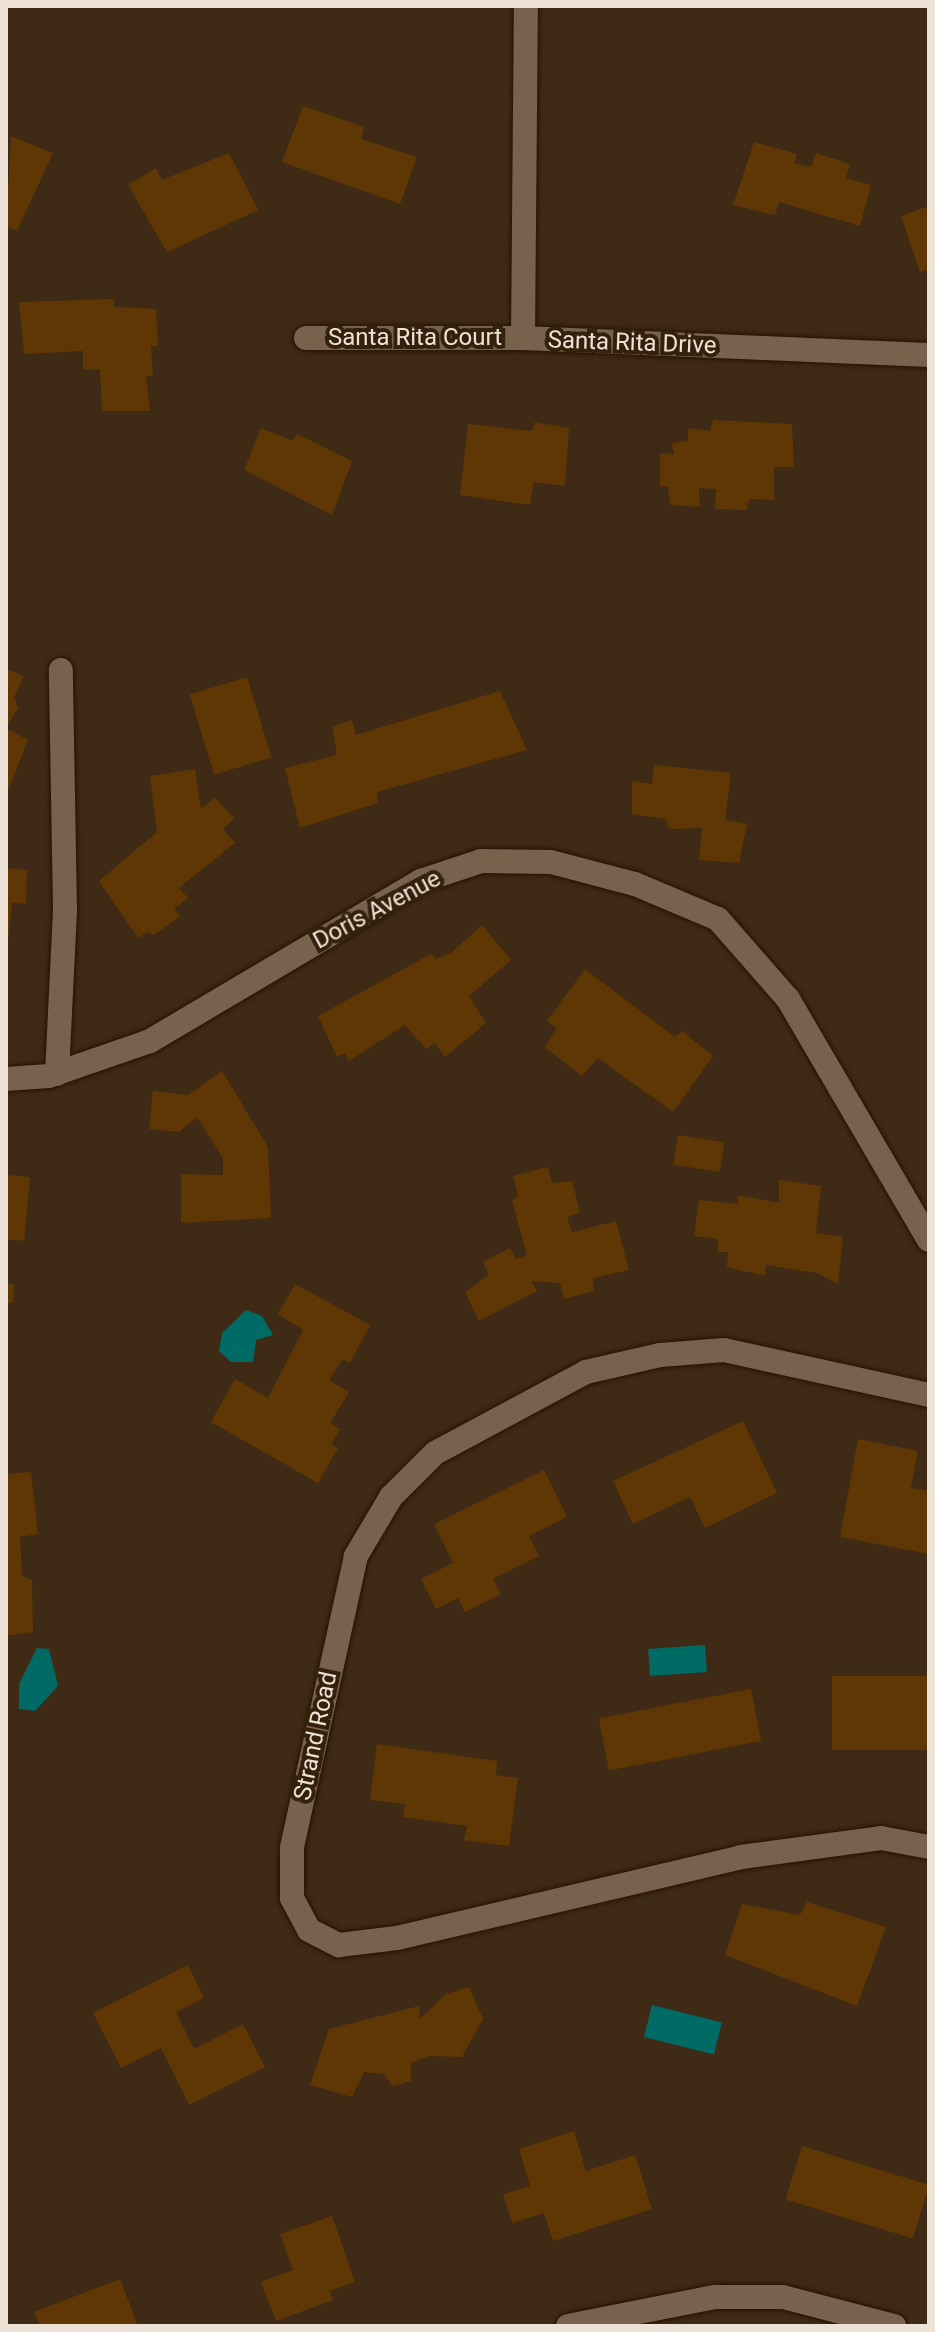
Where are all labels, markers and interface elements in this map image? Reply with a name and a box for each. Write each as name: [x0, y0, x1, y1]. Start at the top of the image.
street label: Santa Rita Court: [328, 324, 502, 352]
street label: Santa Rita Drive: [547, 326, 717, 360]
street label: Doris Avenue: [308, 864, 446, 956]
street label: Strand Road: [288, 1669, 344, 1803]

